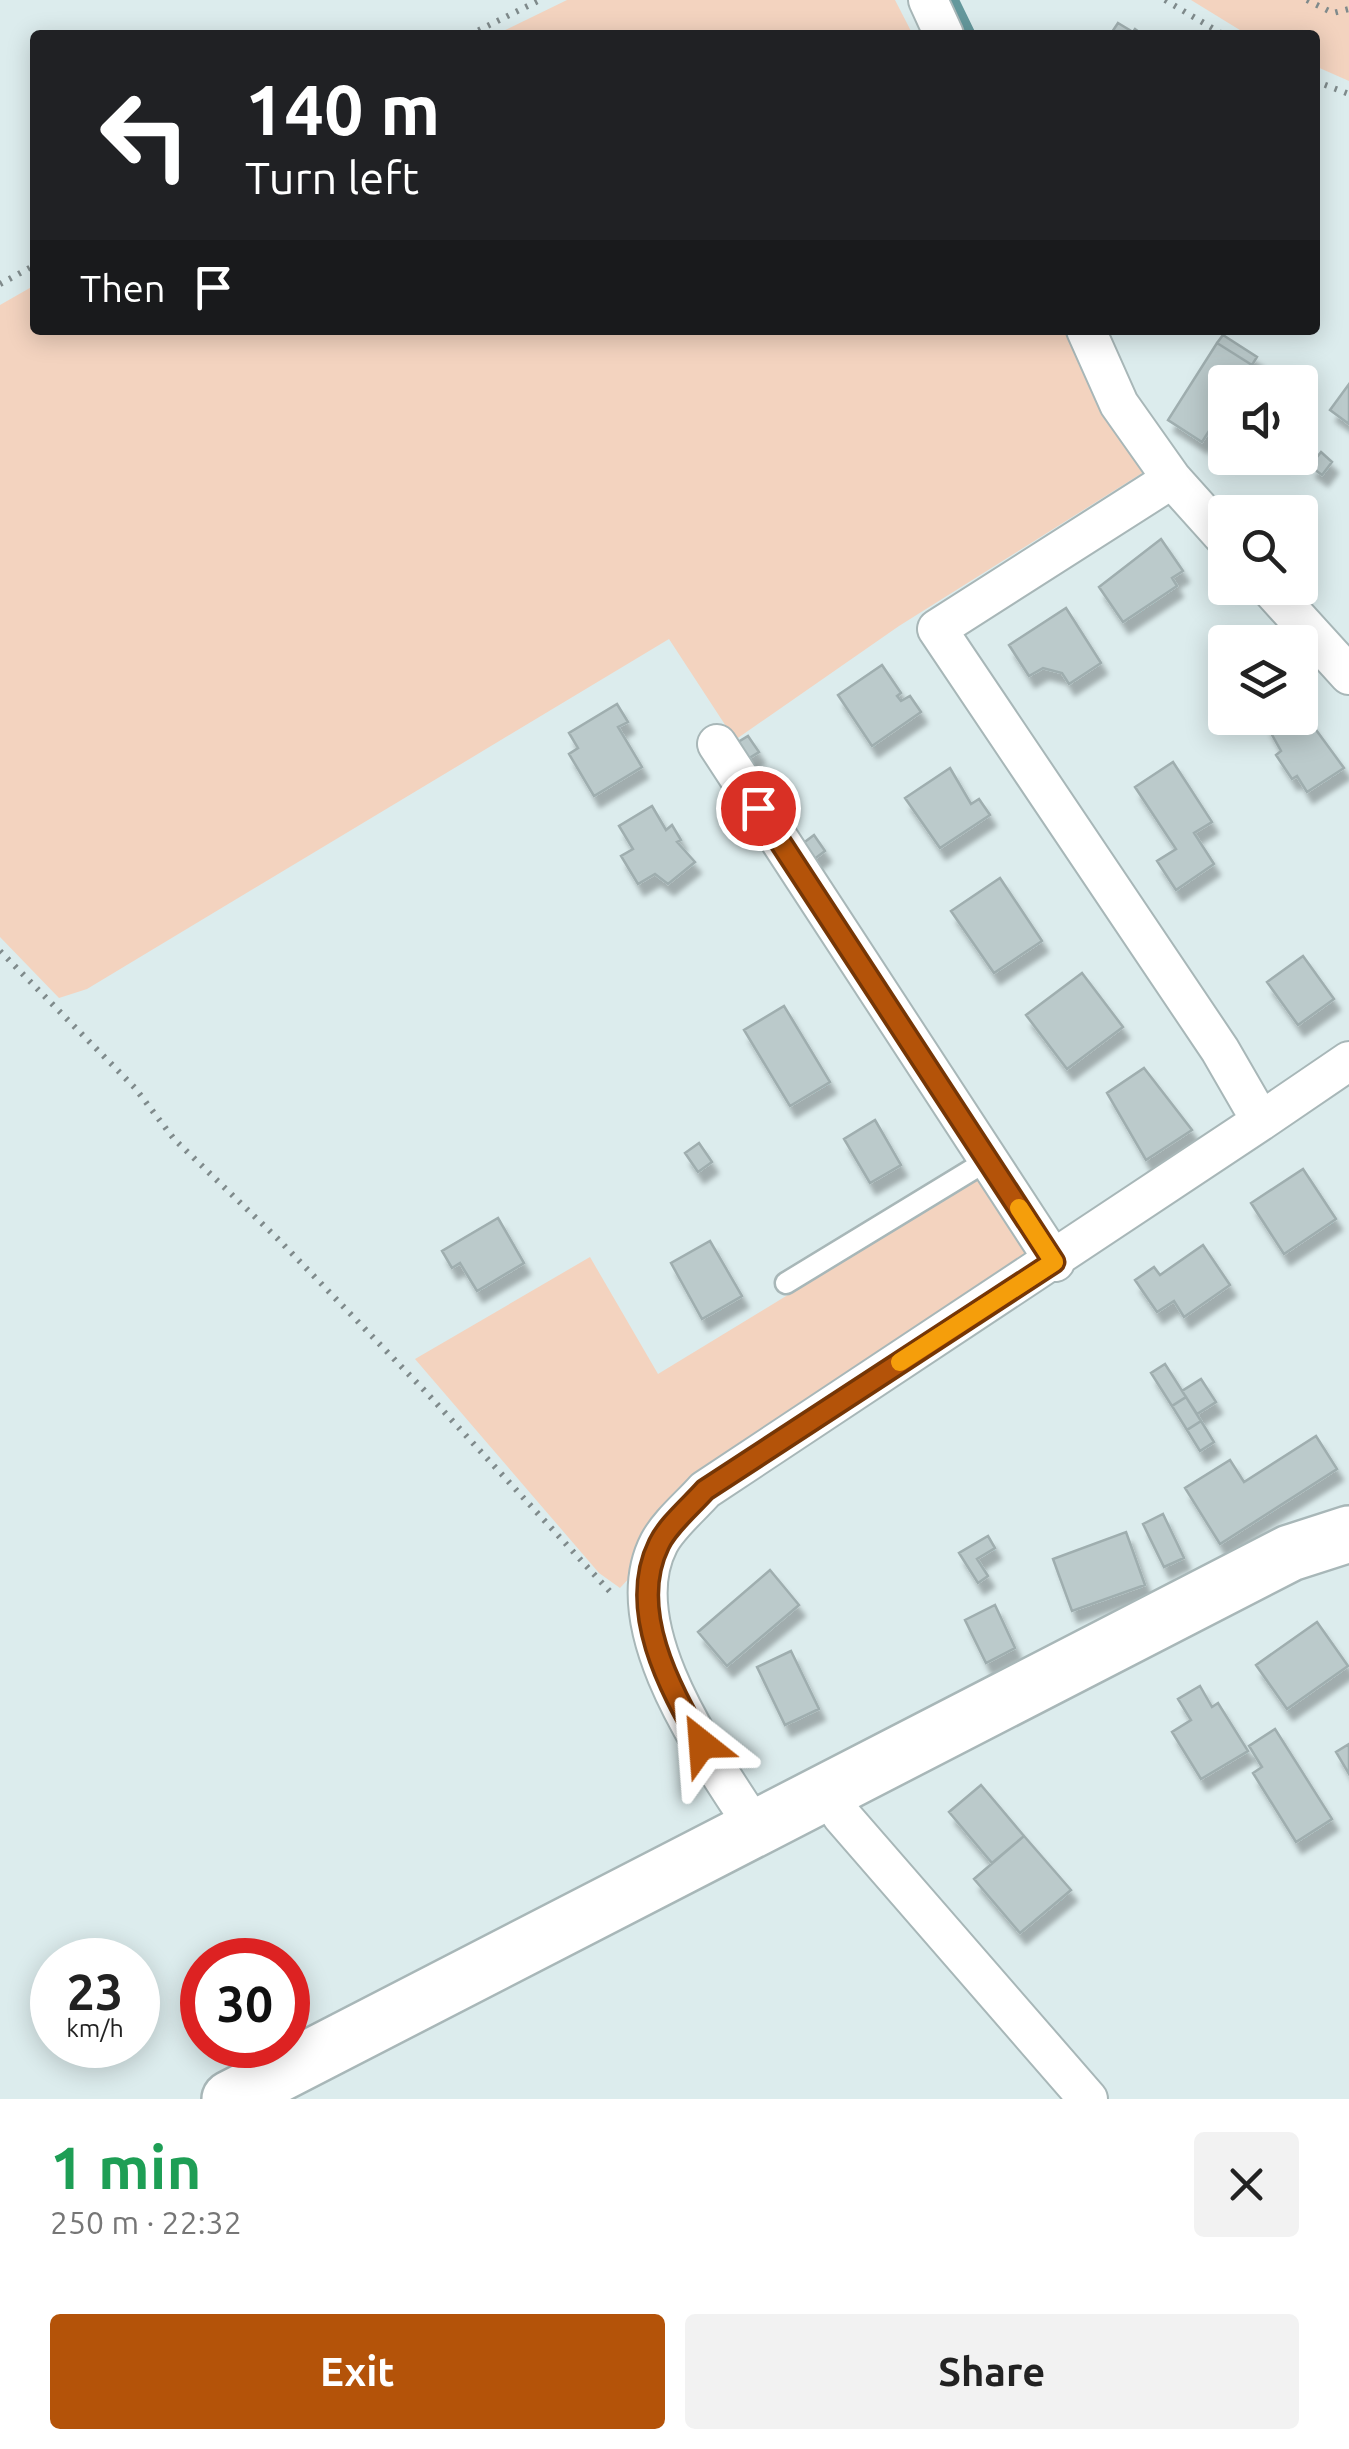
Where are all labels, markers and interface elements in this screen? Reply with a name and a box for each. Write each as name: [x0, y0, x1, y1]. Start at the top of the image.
icon: left: [80, 70, 210, 200]
text: 140 m: [245, 70, 440, 148]
text: Turn left: [245, 152, 419, 203]
icon: arrive: [186, 260, 241, 315]
text: Then: [80, 267, 166, 309]
map controls: [1208, 365, 1318, 735]
button: sound: [1208, 365, 1318, 475]
button: search: [1208, 495, 1318, 605]
button: layers: [1208, 625, 1318, 735]
pin: [716, 766, 801, 851]
icon: arrive: [731, 781, 786, 836]
position arrow: [650, 1692, 754, 1796]
speed limit sign: 30: [180, 1938, 310, 2068]
text: 23: [67, 1963, 123, 2019]
text: km/h: [66, 2014, 124, 2042]
button: close: [1194, 2132, 1299, 2237]
text: 1 min: [50, 2133, 202, 2200]
text: 250 m · 22:32: [50, 2204, 242, 2240]
button: Exit: [50, 2314, 665, 2429]
button: Share: [685, 2314, 1299, 2429]

